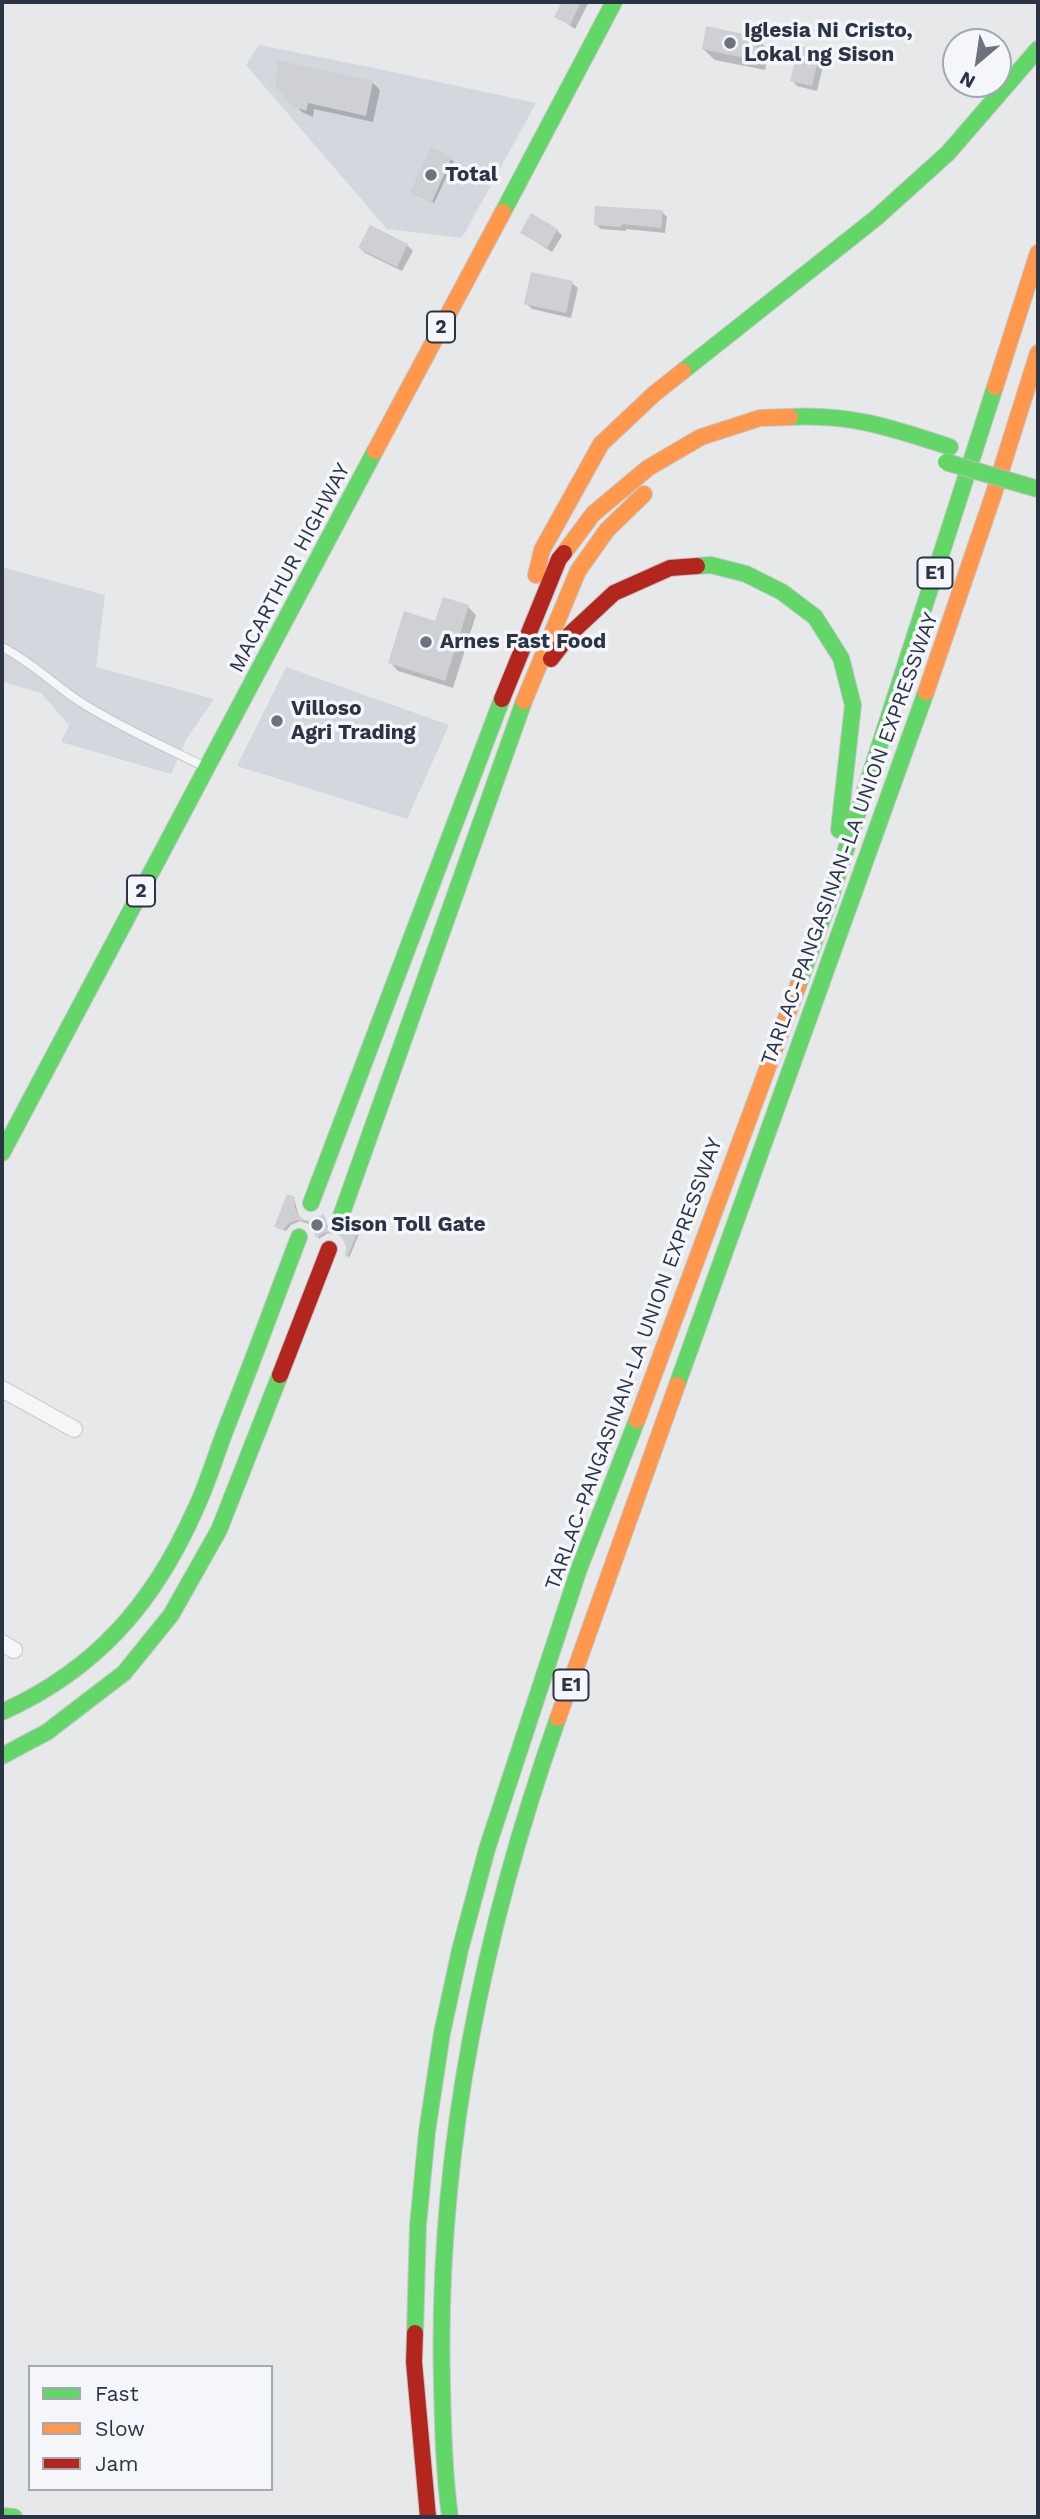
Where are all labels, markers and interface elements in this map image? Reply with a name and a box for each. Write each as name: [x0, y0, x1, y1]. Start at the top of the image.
place label: Iglesia Ni Cristo, Lokal ng Sison: [744, 18, 913, 68]
north arrow: [942, 28, 1012, 98]
marker: Iglesia Ni Cristo, Lokal ng Sison: [722, 35, 738, 51]
text: N: [956, 67, 979, 94]
place label: Total: [445, 162, 498, 188]
marker: Total: [423, 167, 439, 183]
road number: 2: [427, 312, 455, 342]
street label: MACARTHUR HIGHWAY: [224, 459, 356, 677]
road number: E1: [918, 558, 953, 588]
street label: TARLAC-PANGASINAN-LA UNION EXPRESSWAY: [756, 609, 944, 1069]
place label: Arnes Fast Food: [440, 629, 606, 655]
marker: Arnes Fast Food: [418, 634, 434, 650]
place label: Villoso Agri Trading: [291, 696, 416, 746]
marker: Villoso Agri Trading: [269, 713, 285, 729]
road number: 2: [127, 876, 155, 906]
street label: TARLAC-PANGASINAN-LA UNION EXPRESSWAY: [540, 1134, 728, 1594]
place label: Sison Toll Gate: [331, 1212, 486, 1238]
marker: Sison Toll Gate: [309, 1217, 325, 1233]
road number: E1: [554, 1670, 588, 1700]
legend: [28, 2365, 273, 2491]
text: Fast: [95, 2381, 139, 2406]
text: Slow: [95, 2416, 145, 2441]
text: Jam: [95, 2451, 138, 2476]

